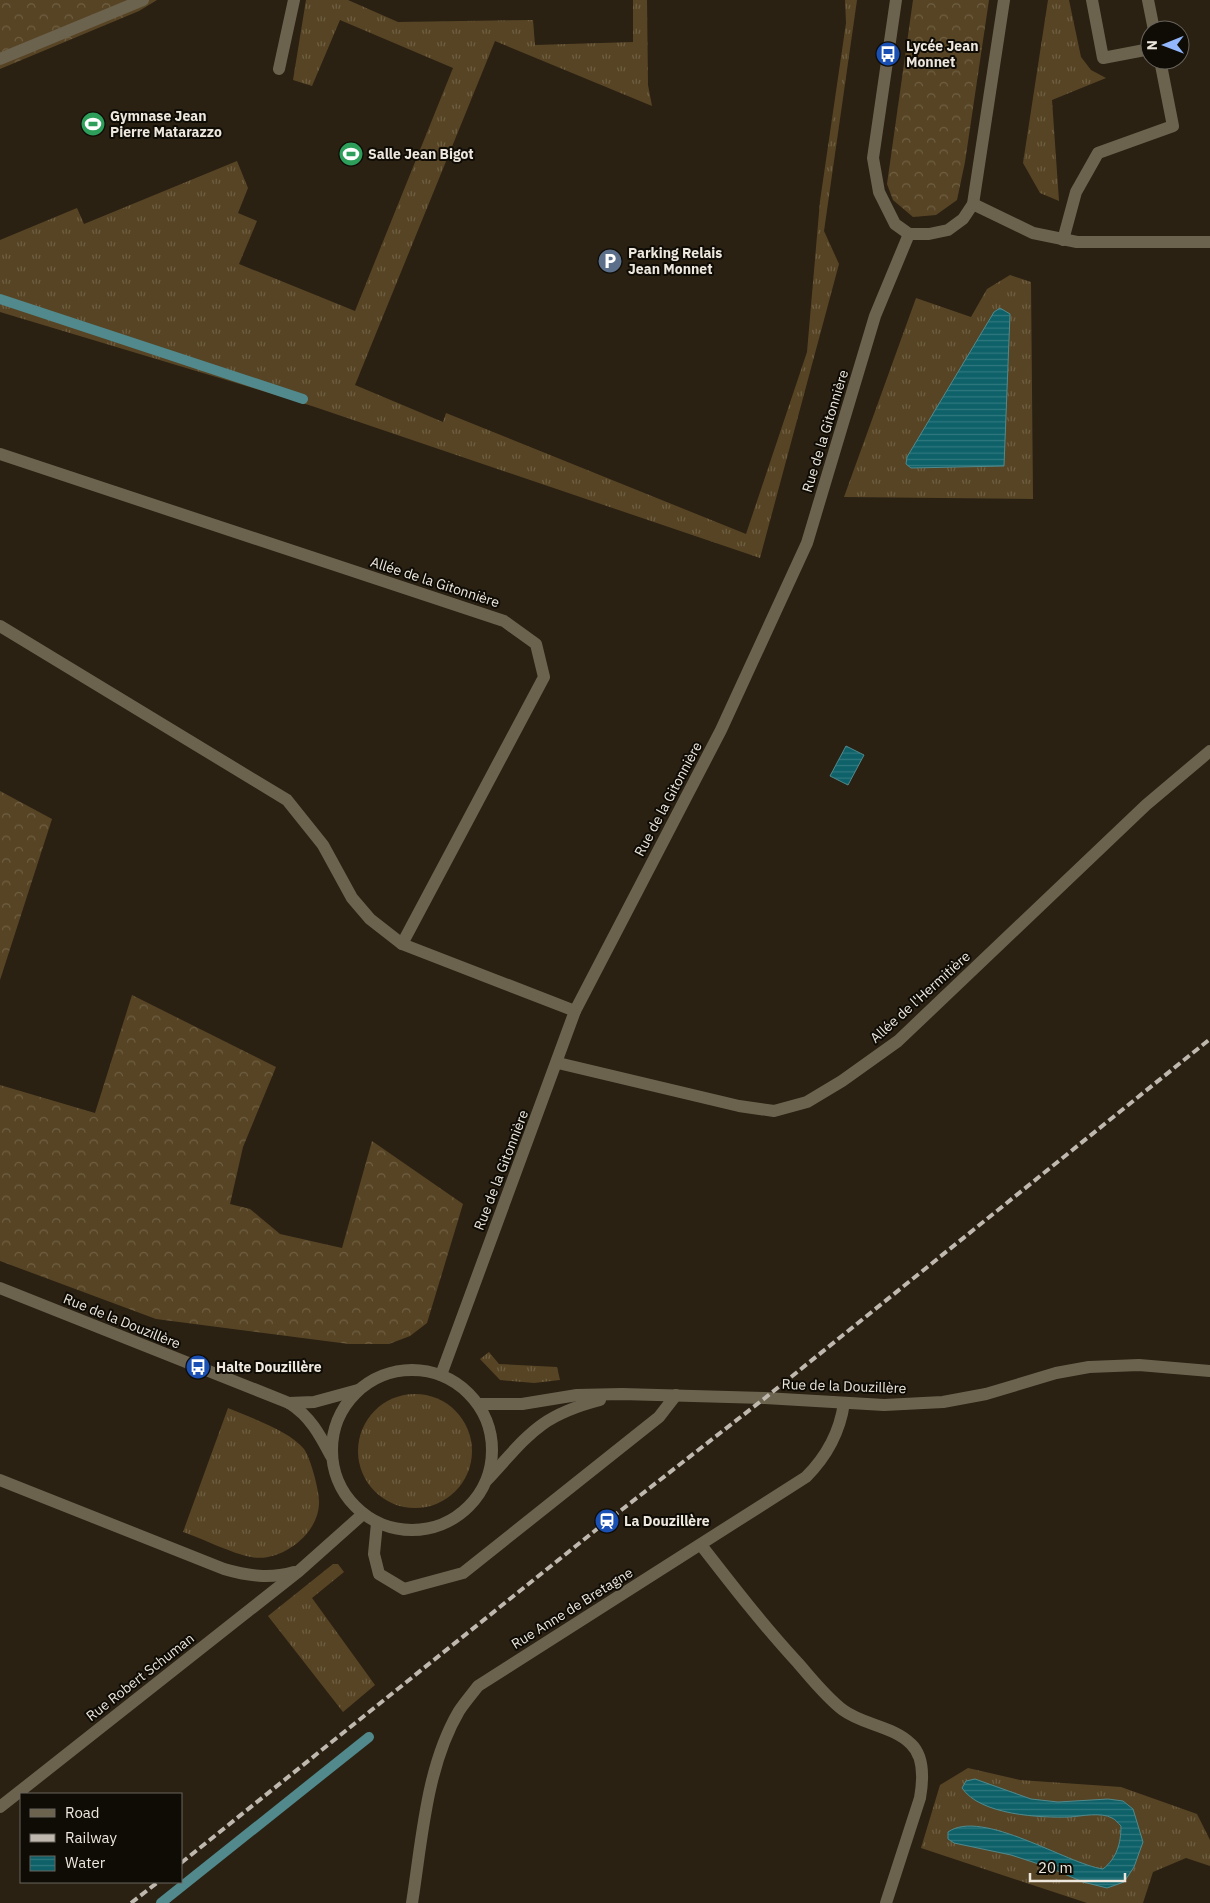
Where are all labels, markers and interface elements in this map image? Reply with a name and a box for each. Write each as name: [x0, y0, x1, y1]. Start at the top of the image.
north arrow: [1140, 20, 1190, 70]
place label: Lycée Jean Monnet: [906, 37, 979, 71]
text: N: [1143, 40, 1161, 50]
bus stop icon: Lycée Jean Monnet: [875, 41, 901, 67]
place label: Gymnase Jean Pierre Matarazzo: [110, 107, 222, 141]
sports icon: Gymnase Jean Pierre Matarazzo: [80, 111, 106, 137]
sports icon: Salle Jean Bigot: [338, 141, 364, 167]
place label: Salle Jean Bigot: [368, 145, 474, 163]
place label: Parking Relais Jean Monnet: [628, 244, 722, 278]
parking icon: Parking Relais Jean Monnet: [597, 248, 623, 274]
street label: Rue de la Gitonnière: [798, 367, 852, 495]
street label: Allée de la Gitonnière: [368, 553, 502, 611]
street label: Rue de la Gitonnière: [630, 738, 706, 859]
street label: Allée de l'Hermitière: [866, 947, 974, 1047]
street label: Rue de la Gitonnière: [470, 1107, 532, 1233]
street label: Rue de la Douzillère: [61, 1289, 183, 1353]
bus stop icon: Halte Douzillère: [185, 1354, 211, 1380]
place label: Halte Douzillère: [216, 1358, 322, 1376]
street label: Rue de la Douzillère: [781, 1375, 907, 1397]
station icon: La Douzillère: [594, 1508, 620, 1534]
place label: La Douzillère: [624, 1512, 710, 1530]
street label: Rue Anne de Bretagne: [508, 1563, 636, 1653]
street label: Rue Robert Schuman: [82, 1629, 198, 1725]
legend: [20, 1793, 182, 1883]
text: Road: [65, 1803, 100, 1822]
text: Railway: [65, 1828, 118, 1847]
scale bar: [1030, 1850, 1125, 1882]
text: Water: [65, 1853, 106, 1872]
text: 20 m: [1038, 1858, 1073, 1877]

